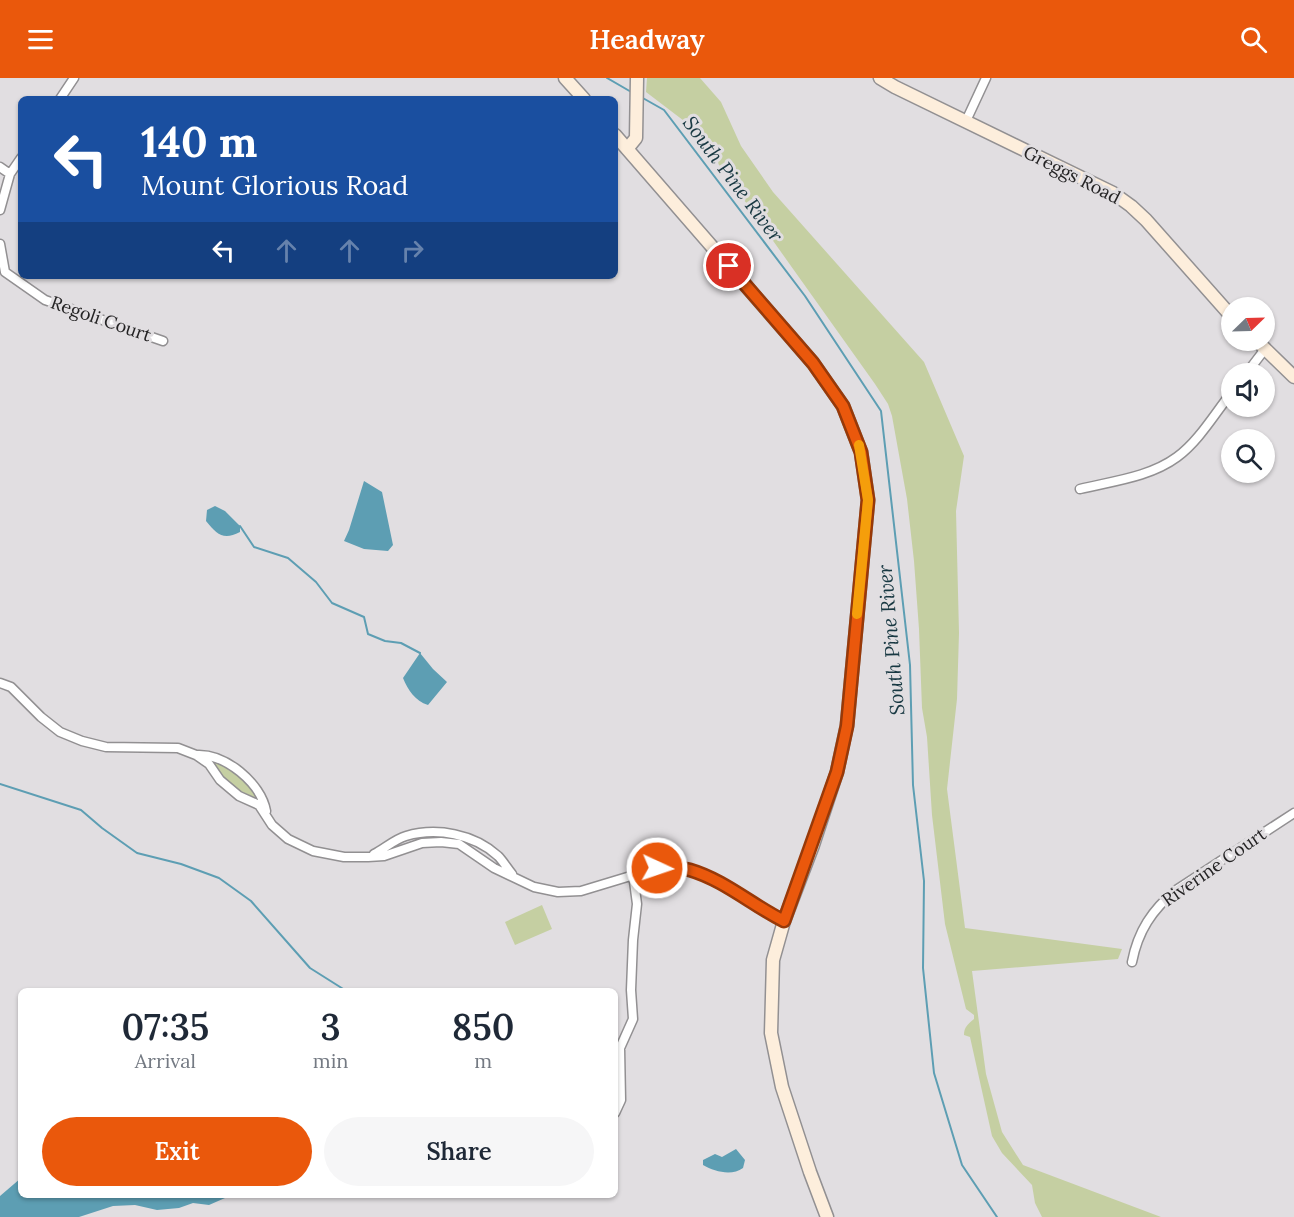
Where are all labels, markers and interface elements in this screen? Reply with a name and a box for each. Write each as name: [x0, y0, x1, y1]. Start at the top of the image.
text: Headway: [589, 22, 705, 56]
icon: menu: [24, 23, 57, 56]
icon: search: [1237, 23, 1270, 56]
water label: South Pine River: [678, 111, 789, 247]
text: 140 m: [141, 115, 257, 169]
icon: left: [42, 120, 120, 198]
street label: Greggs Road: [1020, 140, 1125, 209]
text: Mount Glorious Road: [141, 168, 408, 202]
icon: left: [207, 234, 240, 267]
icon: ahead: [270, 234, 303, 267]
icon: ahead: [333, 234, 366, 267]
icon: right: [396, 234, 429, 267]
pin: [703, 240, 754, 291]
icon: arrive: [712, 249, 745, 282]
street label: Regoli Court: [48, 291, 154, 346]
north arrow: [1221, 297, 1275, 351]
map controls: [1221, 297, 1275, 483]
button: sound: [1221, 363, 1275, 417]
button: search: [1221, 429, 1275, 483]
water label: South Pine River: [871, 563, 910, 716]
street label: Riverine Court: [1157, 822, 1270, 911]
position arrow: [625, 836, 689, 900]
text: 07:35: [121, 1004, 209, 1050]
text: 3: [321, 1004, 341, 1050]
text: 850: [452, 1004, 515, 1050]
text: Arrival: [135, 1048, 196, 1073]
text: min: [313, 1048, 348, 1073]
text: m: [474, 1048, 492, 1073]
button: Exit: [42, 1117, 312, 1186]
button: Share: [324, 1117, 594, 1186]

